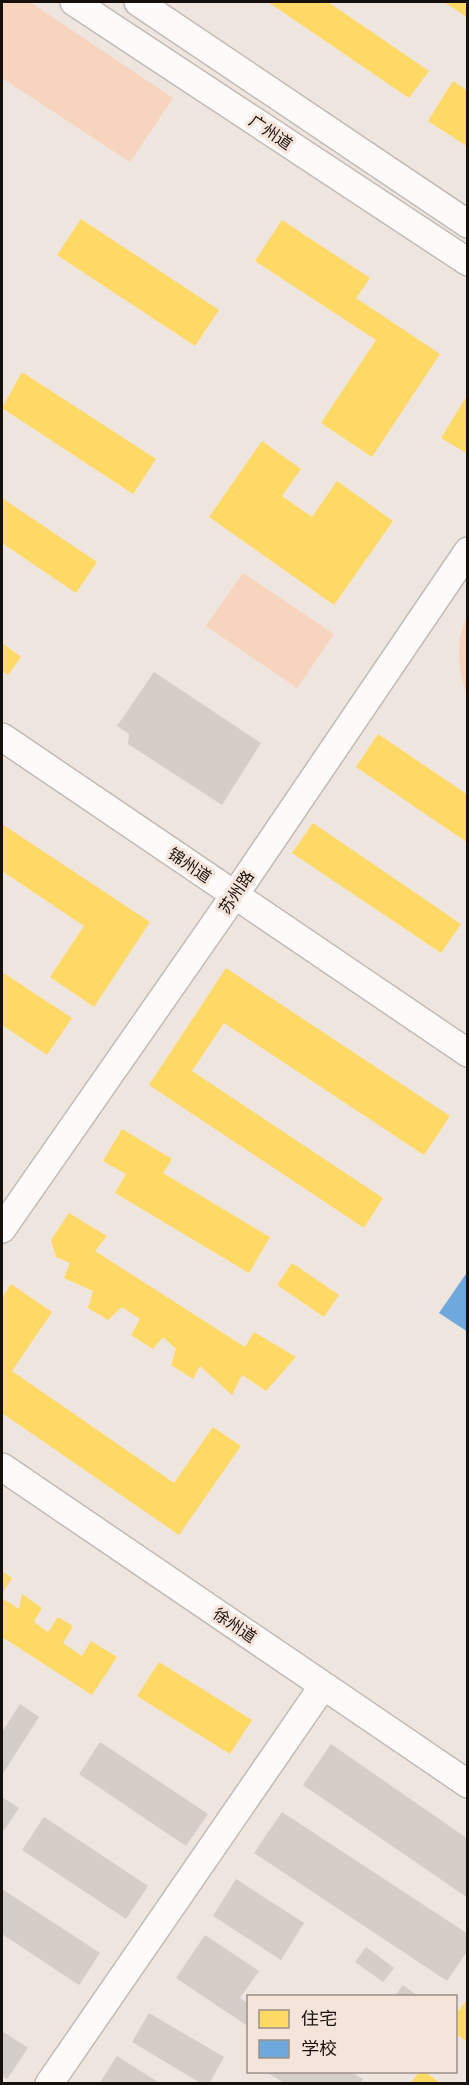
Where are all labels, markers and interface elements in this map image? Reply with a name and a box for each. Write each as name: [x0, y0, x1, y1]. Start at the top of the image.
street label: 广州道: [245, 108, 298, 155]
street label: 锦州道: [164, 841, 217, 888]
street label: 苏州路: [212, 865, 259, 918]
street label: 徐州道: [209, 1601, 262, 1648]
legend: [247, 1995, 457, 2073]
text: 住宅: [301, 2004, 337, 2031]
text: 学校: [301, 2034, 337, 2061]

